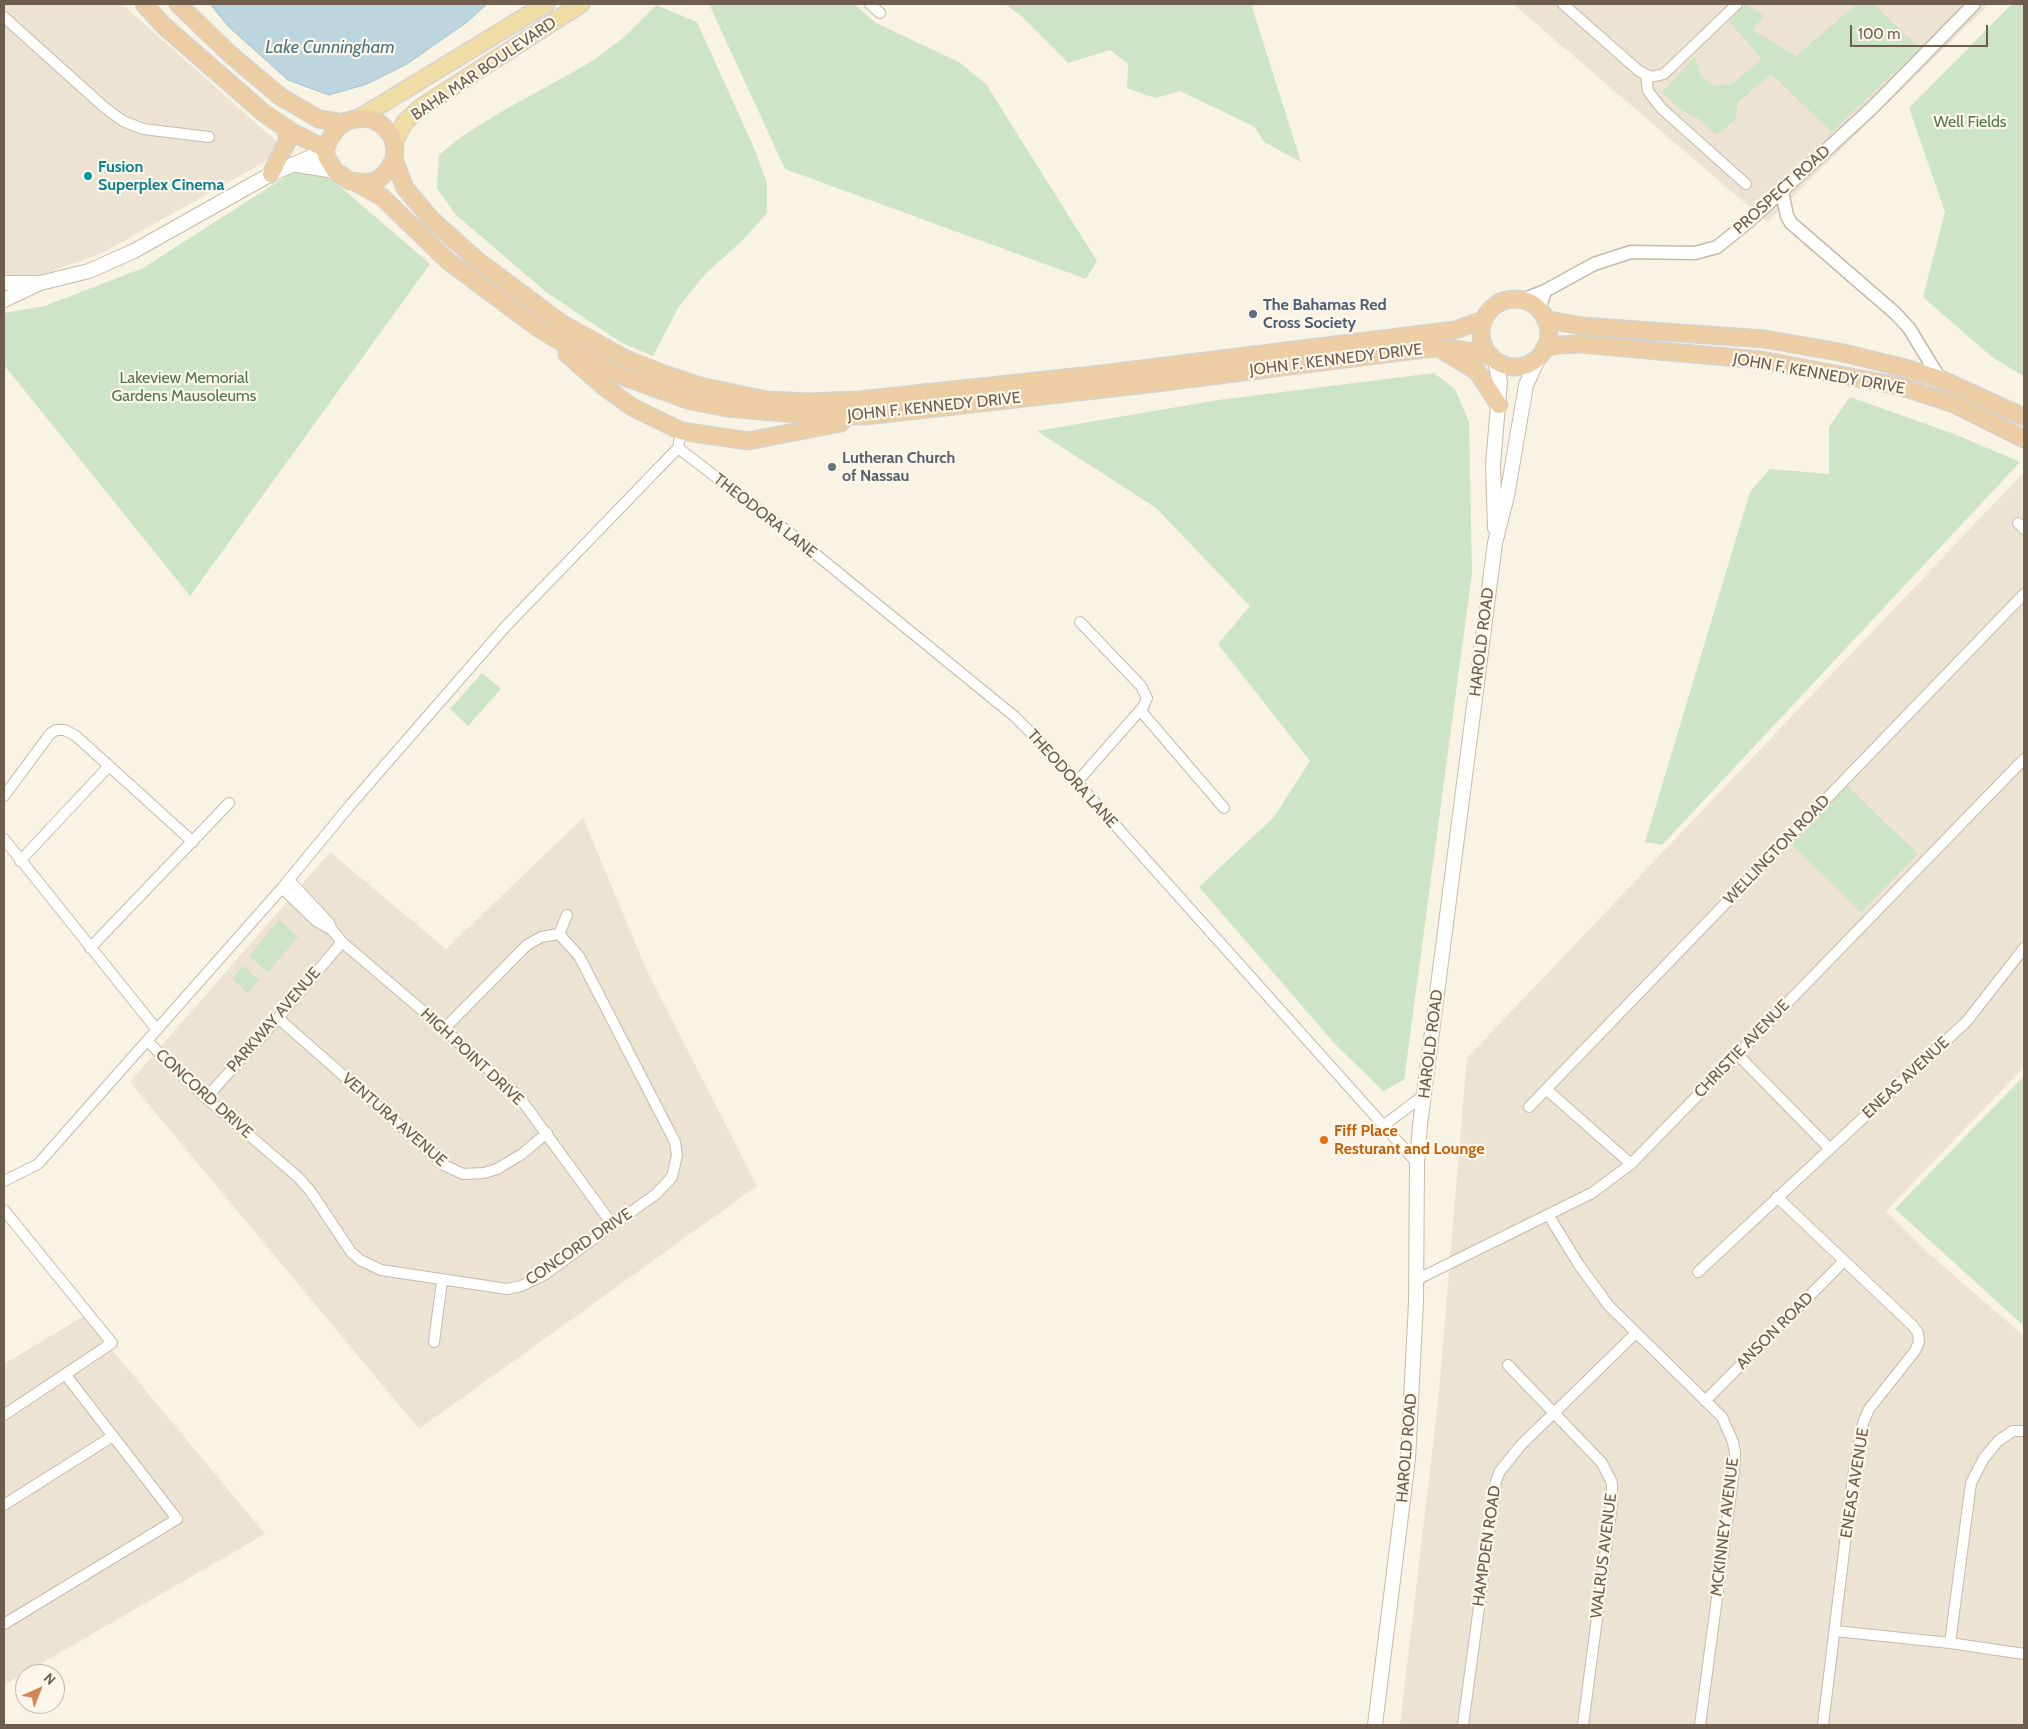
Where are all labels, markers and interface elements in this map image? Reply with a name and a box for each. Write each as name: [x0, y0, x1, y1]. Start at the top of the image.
street label: BAHA MAR BOULEVARD: [408, 13, 560, 125]
scale bar: [1853, 15, 1990, 47]
text: 100 m: [1858, 25, 1900, 43]
water label: Lake Cunningham: [265, 37, 395, 59]
park label: Well Fields: [1934, 112, 2006, 132]
street label: PROSPECT ROAD: [1730, 142, 1834, 238]
place label: Fusion Superplex Cinema: [98, 157, 224, 195]
marker: Fusion Superplex Cinema: [82, 170, 94, 182]
place label: The Bahamas Red Cross Society: [1263, 295, 1387, 333]
marker: The Bahamas Red Cross Society: [1247, 308, 1259, 320]
street label: JOHN F. KENNEDY DRIVE: [1249, 340, 1423, 380]
street label: JOHN F. KENNEDY DRIVE: [1732, 349, 1906, 399]
park label: Lakeview Memorial Gardens Mausoleums: [112, 368, 256, 406]
street label: JOHN F. KENNEDY DRIVE: [847, 388, 1021, 426]
place label: Lutheran Church of Nassau: [842, 448, 955, 486]
marker: Lutheran Church of Nassau: [826, 461, 838, 473]
street label: THEODORA LANE: [709, 470, 821, 562]
street label: HAROLD ROAD: [1466, 586, 1498, 698]
street label: THEODORA LANE: [1023, 726, 1121, 832]
street label: WELLINGTON ROAD: [1720, 791, 1834, 909]
street label: PARKWAY AVENUE: [223, 964, 325, 1076]
street label: HAROLD ROAD: [1415, 988, 1447, 1100]
street label: CHRISTIE AVENUE: [1690, 996, 1794, 1102]
street label: HIGH POINT DRIVE: [416, 1004, 528, 1110]
street label: ENEAS AVENUE: [1859, 1033, 1953, 1123]
street label: CONCORD DRIVE: [151, 1045, 257, 1143]
street label: VENTURA AVENUE: [338, 1069, 450, 1171]
place label: Fiff Place Resturant and Lounge: [1334, 1121, 1484, 1159]
marker: Fiff Place Resturant and Lounge: [1318, 1134, 1330, 1146]
street label: CONCORD DRIVE: [522, 1204, 636, 1290]
street label: ANSON ROAD: [1733, 1289, 1817, 1373]
street label: HAROLD ROAD: [1393, 1393, 1421, 1503]
street label: ENEAS AVENUE: [1837, 1427, 1873, 1539]
street label: MCKINNEY AVENUE: [1707, 1457, 1743, 1597]
street label: HAMPDEN ROAD: [1469, 1484, 1505, 1608]
street label: WALRUS AVENUE: [1587, 1492, 1621, 1620]
north arrow: [15, 1664, 65, 1714]
text: N: [40, 1669, 60, 1689]

